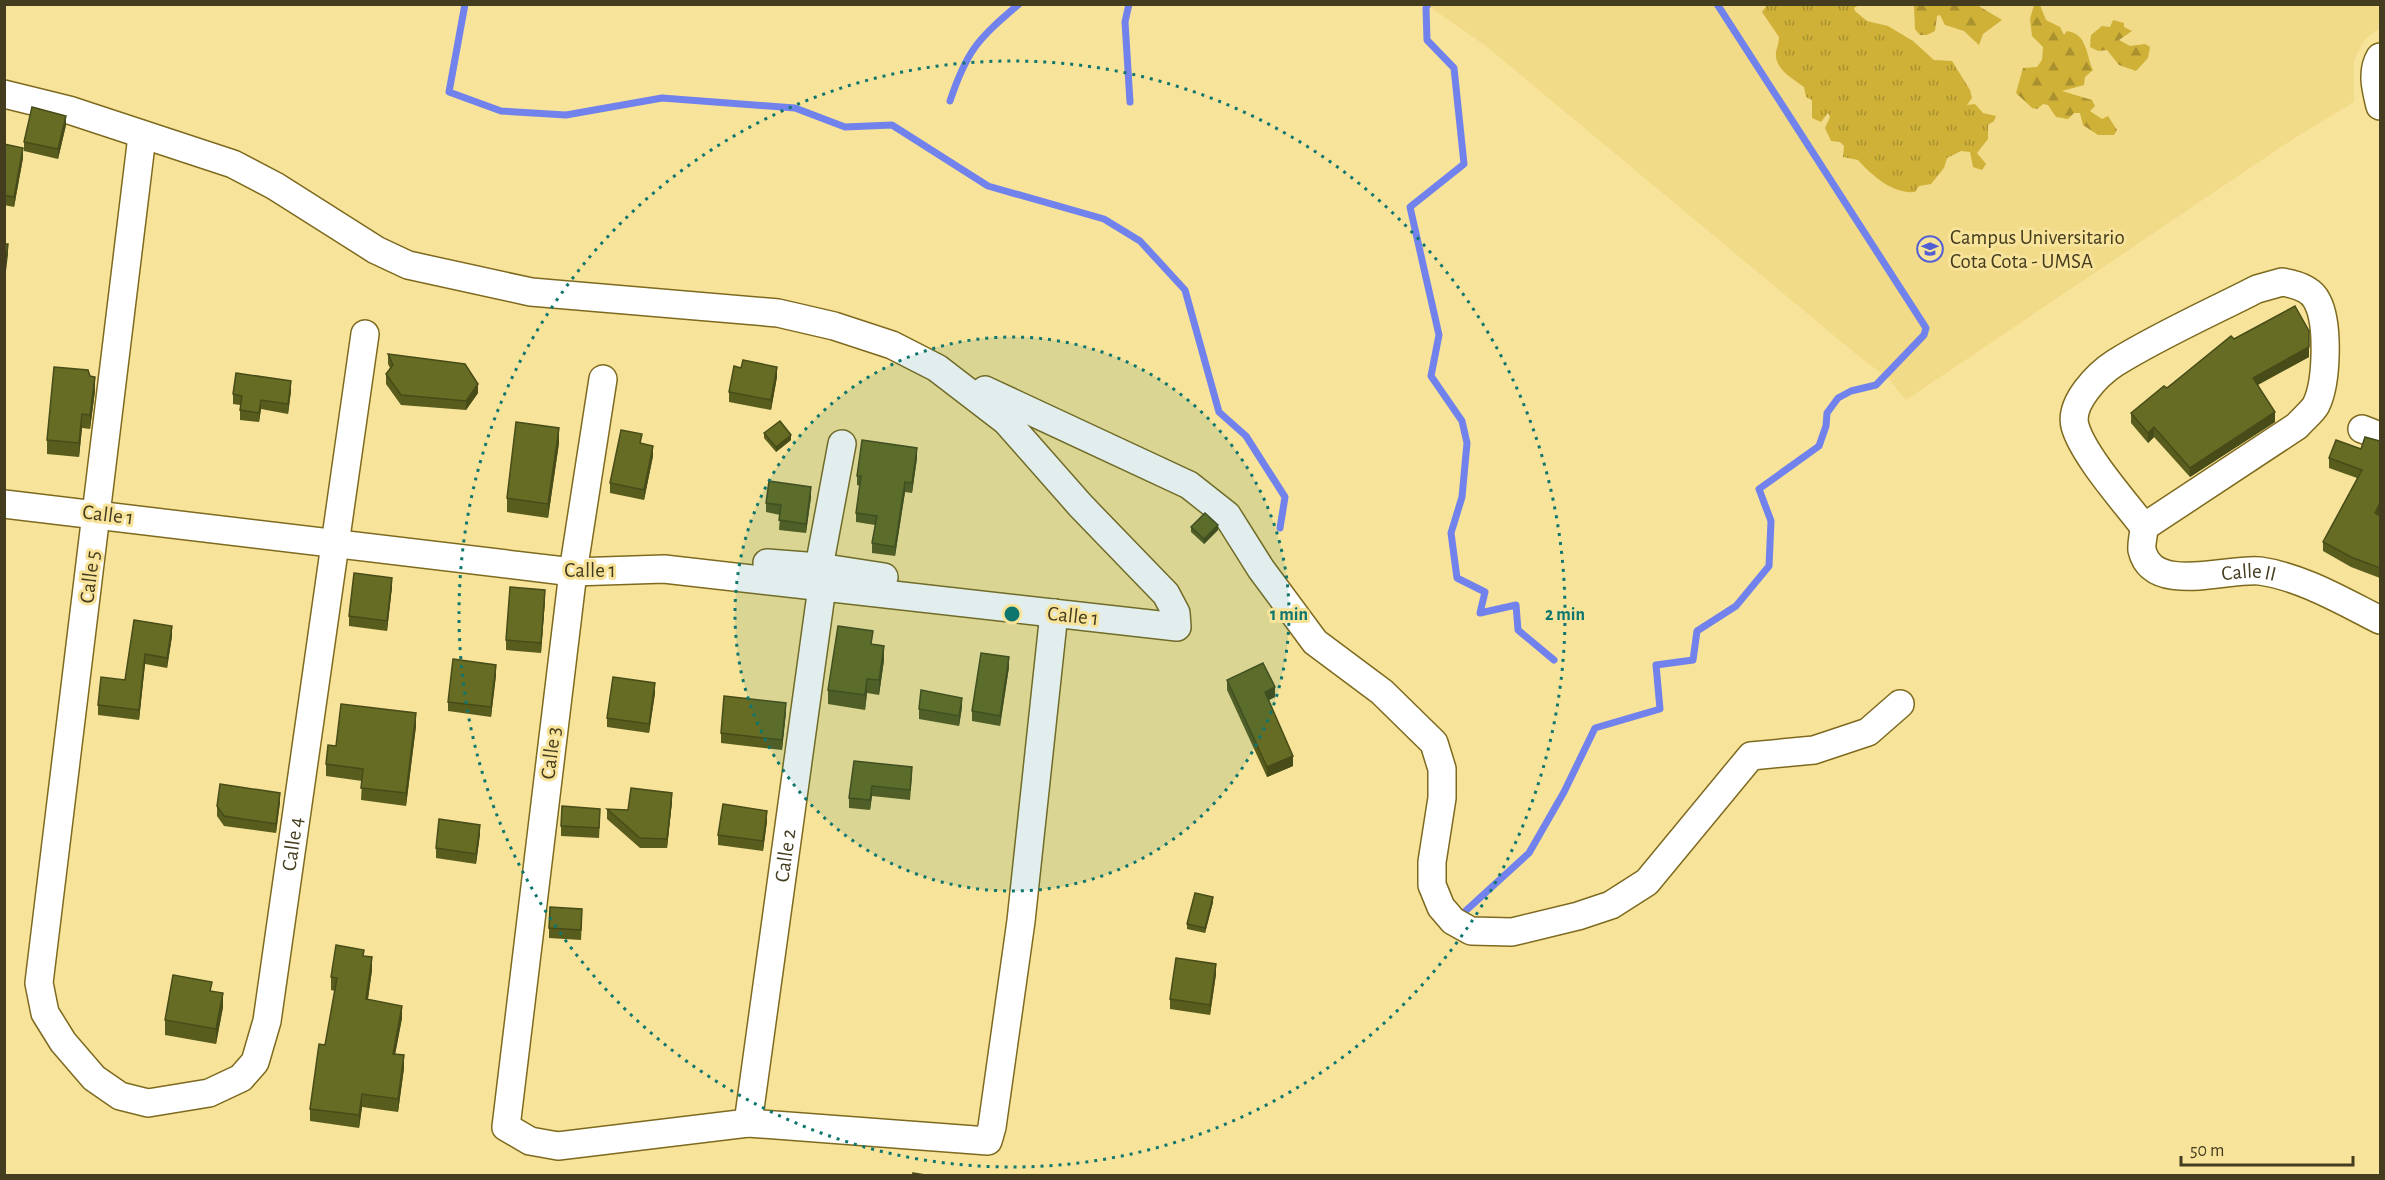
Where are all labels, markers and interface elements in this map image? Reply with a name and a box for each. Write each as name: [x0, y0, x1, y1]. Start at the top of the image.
place label: Campus Universitario Cota Cota - UMSA: [1950, 227, 2125, 272]
school or university icon: Campus Universitario Cota Cota - UMSA: [1915, 234, 1945, 264]
street label: Calle 1: [81, 501, 135, 529]
street label: Calle 5: [76, 549, 104, 605]
street label: Calle 1: [564, 560, 616, 581]
street label: Calle II: [2220, 560, 2278, 584]
street label: Calle 1: [1046, 603, 1100, 629]
centre of rings: [1002, 604, 1022, 624]
text: 1 min: [1270, 606, 1308, 624]
text: 2 min: [1545, 606, 1585, 624]
street label: Calle 3: [537, 726, 565, 780]
street label: Calle 4: [278, 816, 306, 872]
street label: Calle 2: [771, 827, 799, 884]
scale bar: [2181, 1129, 2354, 1167]
text: 50 m: [2190, 1142, 2224, 1160]

